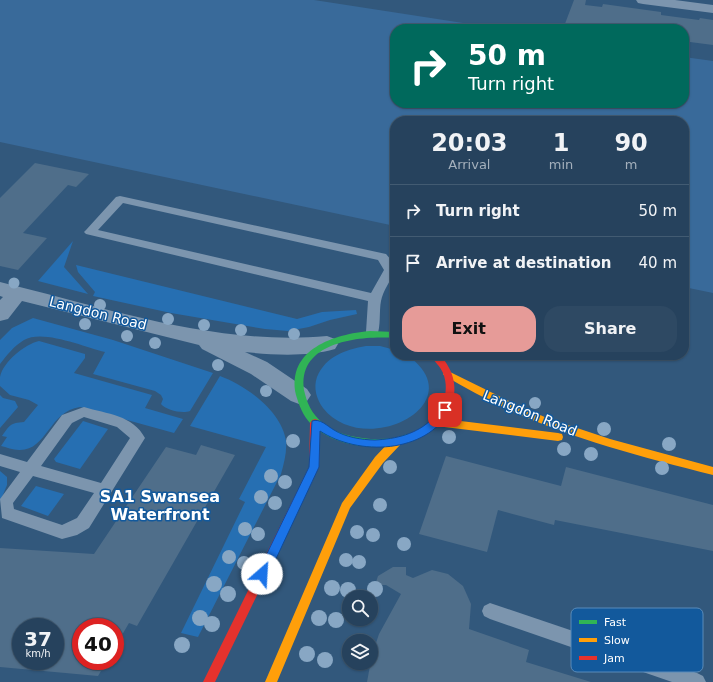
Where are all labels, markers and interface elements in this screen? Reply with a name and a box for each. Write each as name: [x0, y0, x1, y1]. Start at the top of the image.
text: 50 m: [468, 39, 546, 72]
icon: right: [402, 40, 454, 92]
text: Turn right: [468, 73, 554, 94]
text: 20:03: [431, 129, 508, 157]
text: 1: [553, 129, 569, 157]
text: 90: [614, 129, 648, 157]
text: Arrival: [448, 157, 490, 172]
text: min: [549, 157, 573, 172]
text: m: [625, 157, 637, 172]
icon: right: [402, 200, 424, 222]
text: Turn right: [436, 202, 520, 220]
text: 50 m: [639, 202, 677, 220]
icon: arrive: [402, 252, 424, 274]
text: Arrive at destination: [436, 254, 611, 272]
text: 40 m: [639, 254, 677, 272]
street label: Langdon Road: [48, 293, 148, 333]
button: Exit: [402, 306, 536, 352]
button: Share: [544, 306, 677, 352]
street label: Langdon Road: [481, 387, 579, 439]
pin: [428, 393, 462, 427]
icon: arrive: [434, 399, 456, 421]
district label: SA1 Swansea Waterfront: [100, 487, 220, 524]
position arrow: [241, 553, 283, 595]
map controls: [342, 590, 378, 670]
button: search: [342, 590, 378, 626]
legend: [571, 608, 703, 672]
text: Fast: [604, 616, 627, 629]
speed limit sign: 40: [72, 618, 124, 670]
text: 37: [24, 627, 52, 651]
button: layers: [342, 634, 378, 670]
text: Slow: [604, 634, 630, 647]
text: km/h: [25, 648, 51, 659]
text: Jam: [603, 652, 625, 665]

